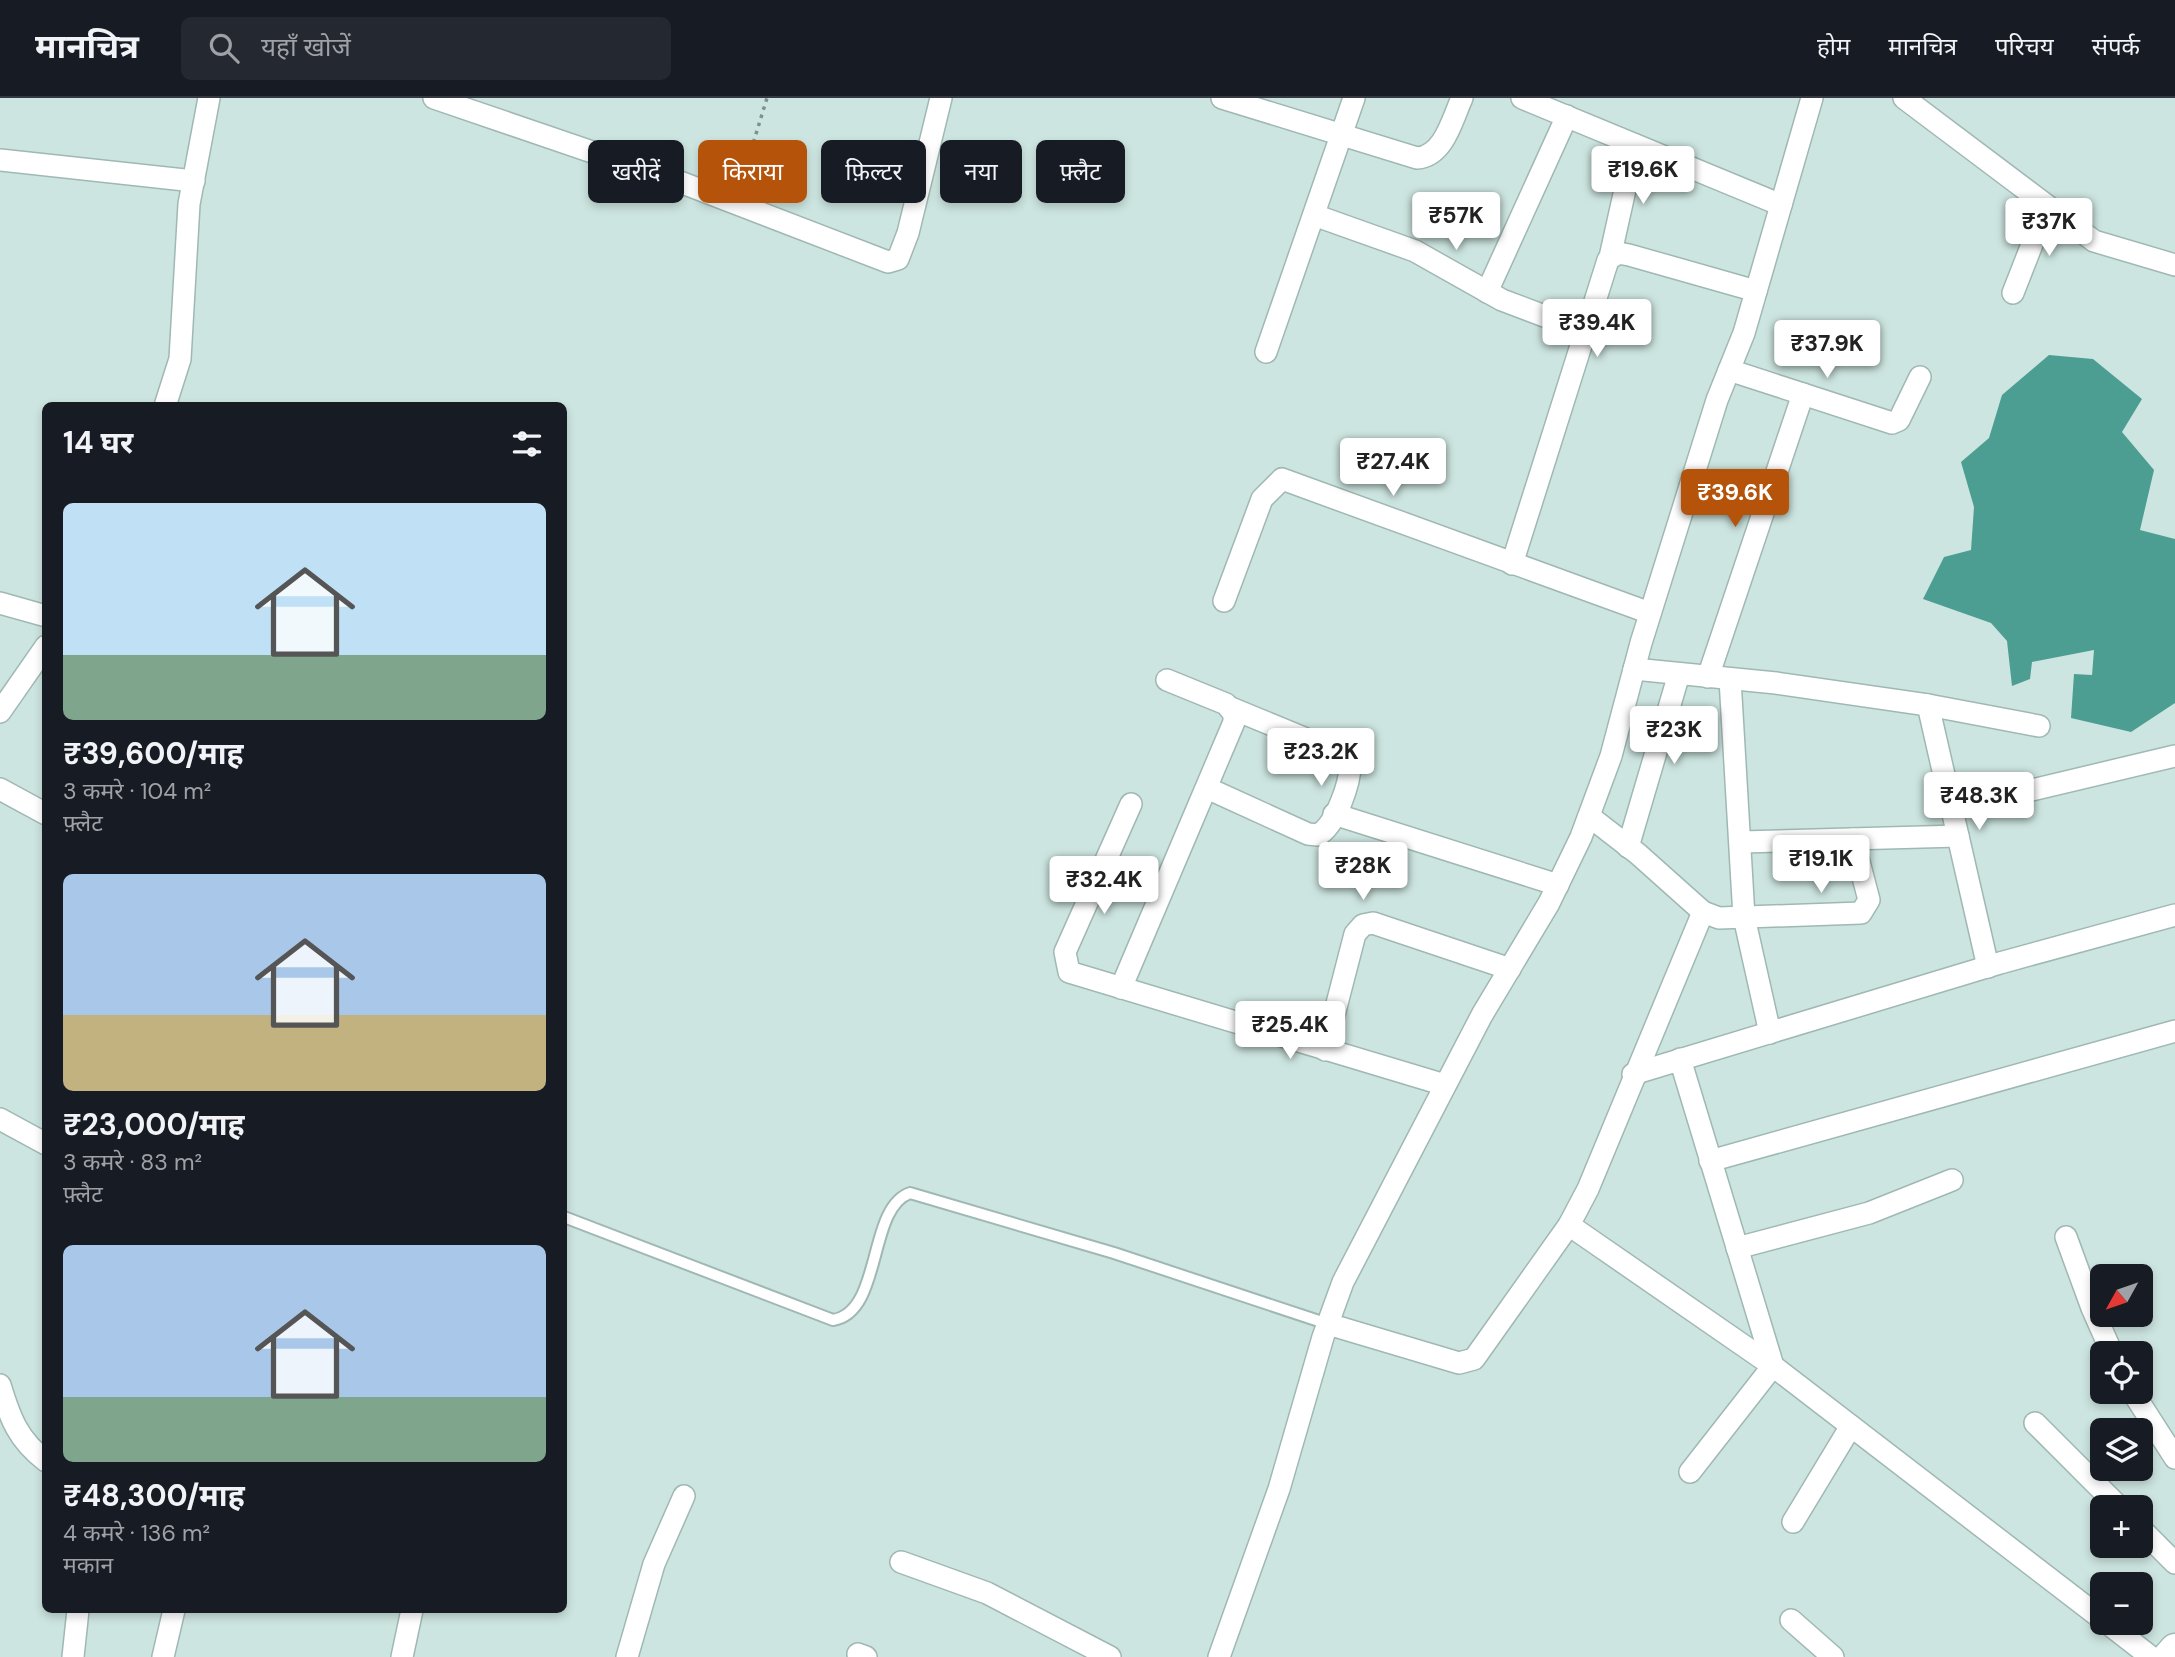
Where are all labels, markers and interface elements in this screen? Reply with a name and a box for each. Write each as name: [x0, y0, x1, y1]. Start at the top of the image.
search box: [181, 17, 671, 80]
text: मानचित्र: [35, 25, 139, 68]
icon: search: [205, 29, 243, 67]
text: यहाँ खोजें: [261, 30, 351, 64]
text: होम: [1817, 31, 1850, 62]
text: मानचित्र: [1888, 31, 1957, 62]
text: परिचय: [1995, 31, 2054, 62]
text: संपर्क: [2092, 31, 2140, 62]
chip: खरीदें: [588, 140, 684, 203]
chip: किराया: [698, 140, 807, 203]
chip: फ़िल्टर: [821, 140, 926, 203]
chip: नया: [940, 140, 1022, 203]
chip: फ़्लैट: [1036, 140, 1125, 203]
pin: ₹19.6K: [1586, 146, 1700, 206]
text: ₹19.6K: [1607, 154, 1679, 184]
pin: ₹57K: [1415, 192, 1497, 252]
pin: ₹37K: [2008, 198, 2090, 258]
text: ₹57K: [1428, 200, 1484, 230]
text: ₹37K: [2021, 206, 2077, 236]
pin: ₹39.4K: [1540, 300, 1654, 359]
text: ₹39.4K: [1558, 307, 1636, 337]
pin: ₹37.9K: [1770, 320, 1884, 380]
text: ₹37.9K: [1790, 328, 1864, 358]
text: 14 घर: [63, 423, 133, 462]
icon: filters: [508, 425, 546, 463]
pin: ₹27.4K: [1336, 438, 1450, 498]
text: ₹27.4K: [1356, 446, 1430, 476]
pin: ₹39.6K: [1678, 470, 1792, 529]
text: ₹39.6K: [1697, 477, 1773, 507]
icon: home: [242, 549, 368, 675]
pin: ₹23K: [1633, 706, 1715, 766]
text: ₹23K: [1646, 714, 1702, 744]
pin: ₹23.2K: [1264, 728, 1378, 788]
text: ₹39,600/माह: [63, 734, 244, 773]
text: ₹23.2K: [1283, 736, 1359, 766]
pin: ₹48.3K: [1922, 772, 2036, 832]
text: 3 कमरे · 104 m²: [63, 776, 211, 806]
text: ₹48.3K: [1940, 780, 2018, 810]
text: फ़्लैट: [63, 808, 103, 838]
pin: ₹19.1K: [1764, 836, 1878, 895]
pin: ₹28K: [1322, 842, 1404, 902]
text: ₹19.1K: [1789, 843, 1853, 873]
text: ₹28K: [1335, 850, 1391, 880]
pin: ₹32.4K: [1047, 856, 1161, 916]
text: ₹32.4K: [1065, 864, 1143, 894]
icon: home: [242, 920, 368, 1046]
pin: ₹25.4K: [1233, 1002, 1347, 1061]
text: ₹25.4K: [1251, 1009, 1329, 1039]
text: ₹23,000/माह: [63, 1105, 245, 1144]
text: 3 कमरे · 83 m²: [63, 1147, 202, 1177]
text: फ़्लैट: [63, 1179, 103, 1209]
north arrow: [2090, 1264, 2152, 1326]
map controls: [2090, 1264, 2153, 1635]
icon: home: [242, 1291, 368, 1417]
button: locate: [2090, 1341, 2153, 1404]
button: layers: [2090, 1418, 2153, 1481]
text: ₹48,300/माह: [63, 1476, 245, 1515]
button: +: [2090, 1495, 2153, 1558]
text: 4 कमरे · 136 m²: [63, 1518, 210, 1548]
text: मकान: [63, 1550, 113, 1580]
button: −: [2090, 1572, 2153, 1635]

